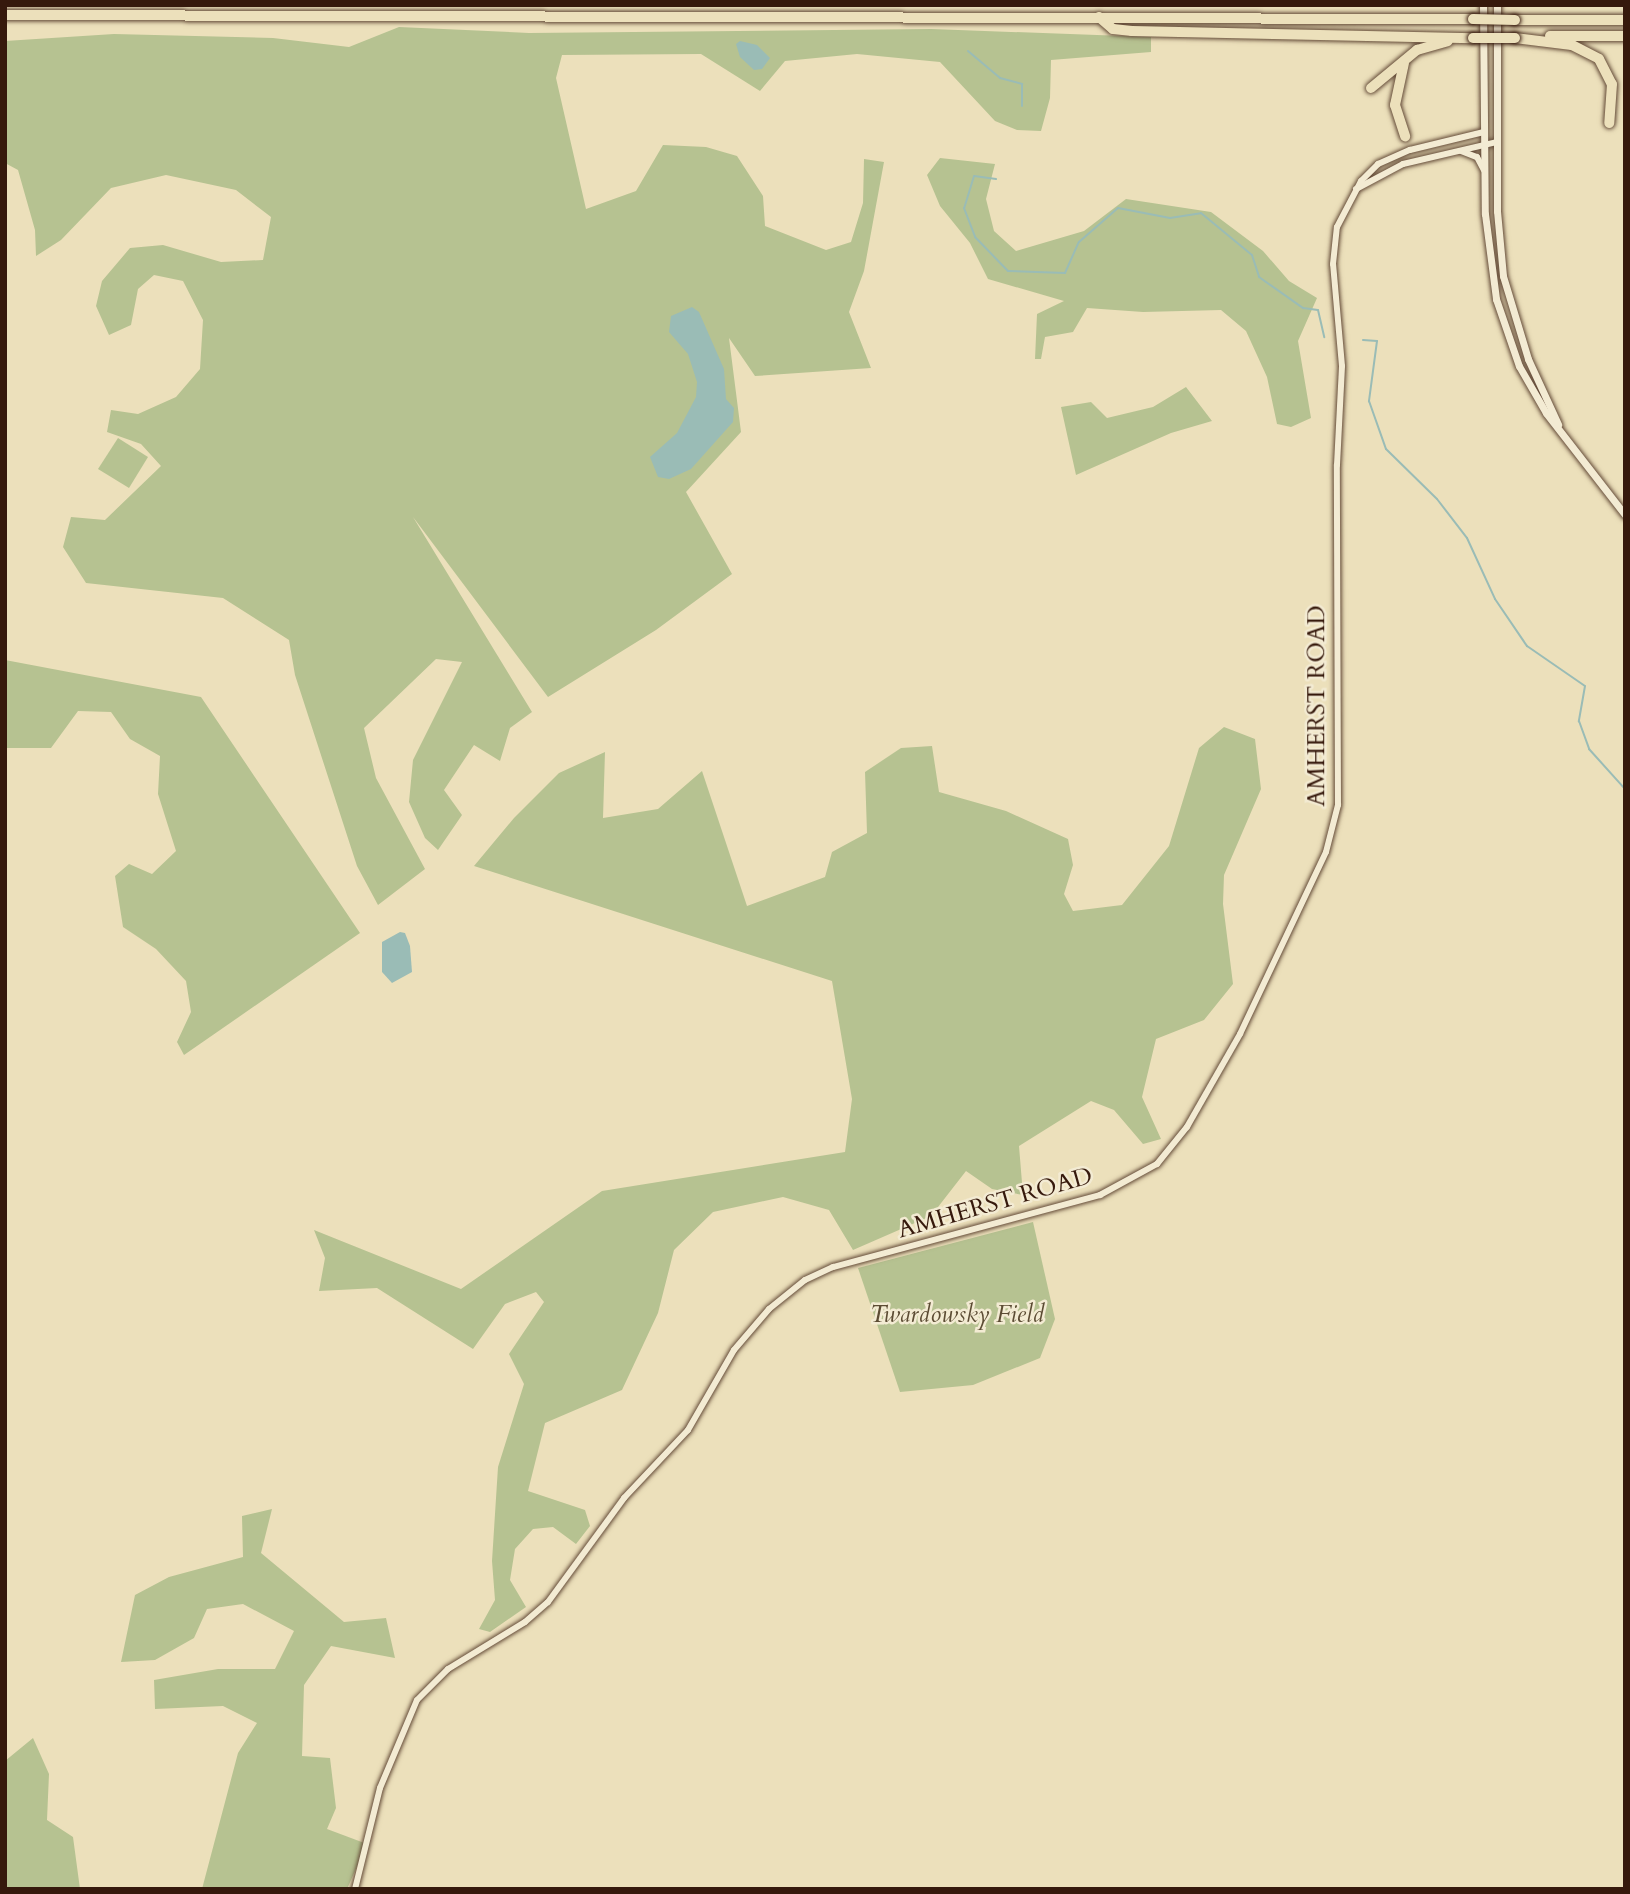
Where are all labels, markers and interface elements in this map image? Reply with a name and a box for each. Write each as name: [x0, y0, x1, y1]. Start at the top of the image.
street label: AMHERST ROAD: [1303, 605, 1331, 807]
street label: AMHERST ROAD: [894, 1161, 1096, 1245]
park label: Twardowsky Field: [870, 1301, 1044, 1329]

